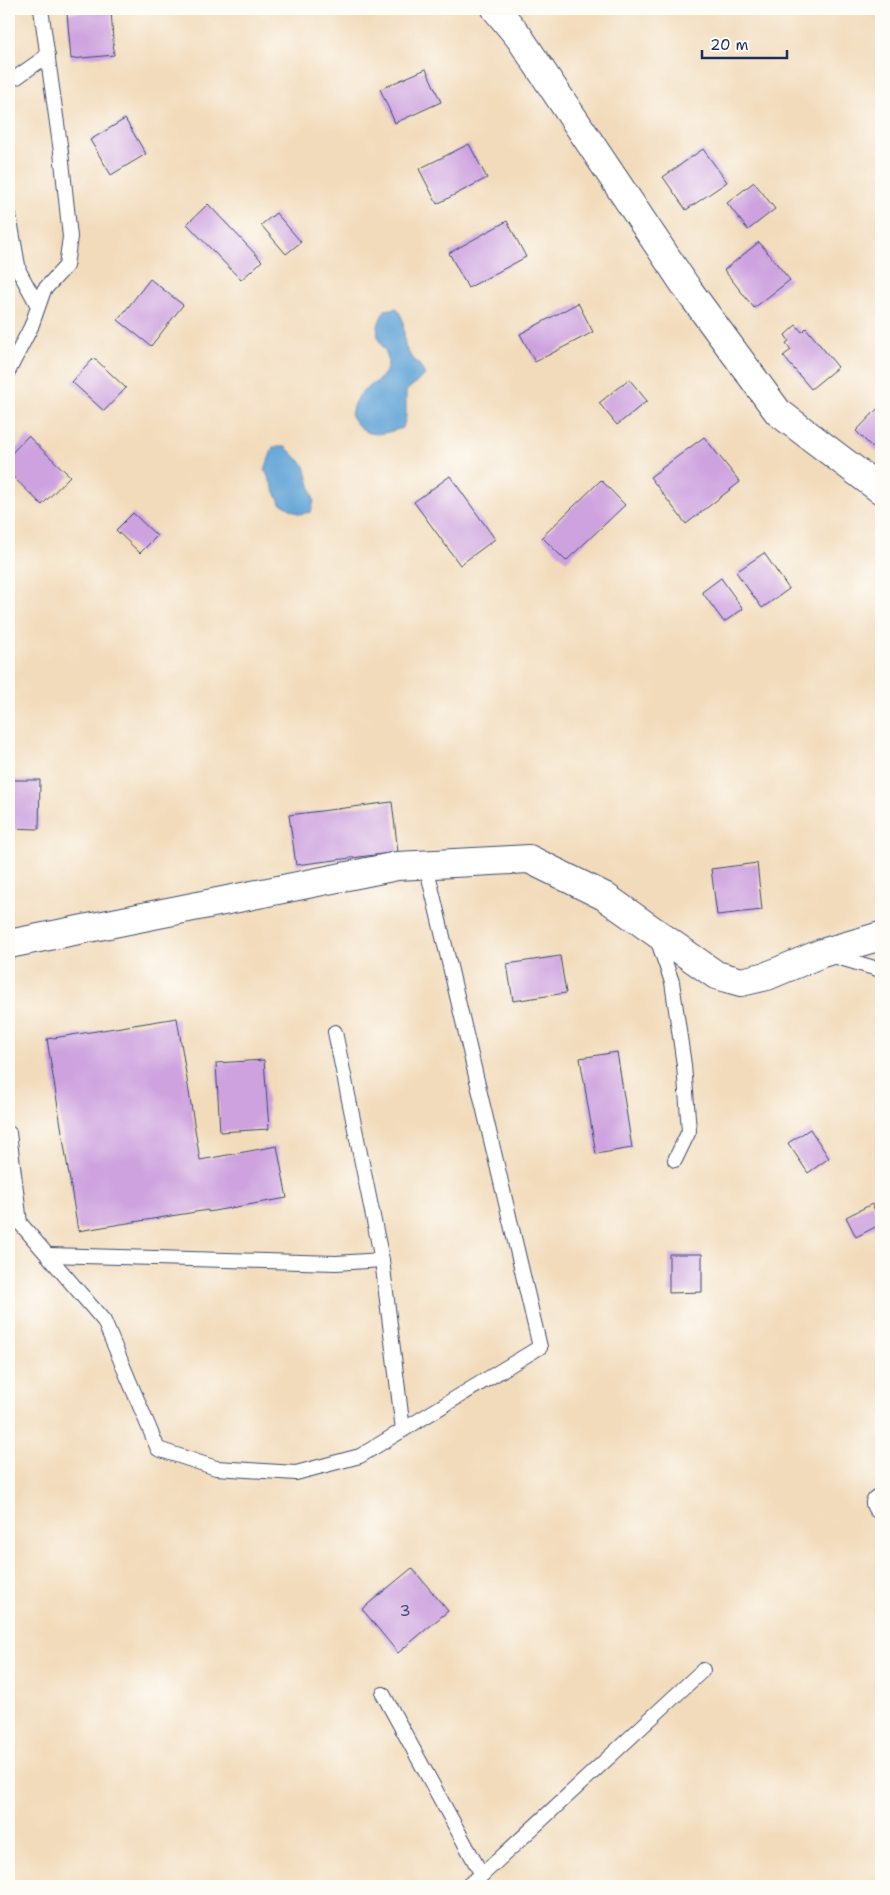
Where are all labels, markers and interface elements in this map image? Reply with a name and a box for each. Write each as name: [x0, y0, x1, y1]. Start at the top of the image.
scale bar: [702, 28, 788, 60]
text: 20 m: [710, 35, 749, 55]
house number: 3: [399, 1600, 411, 1621]

